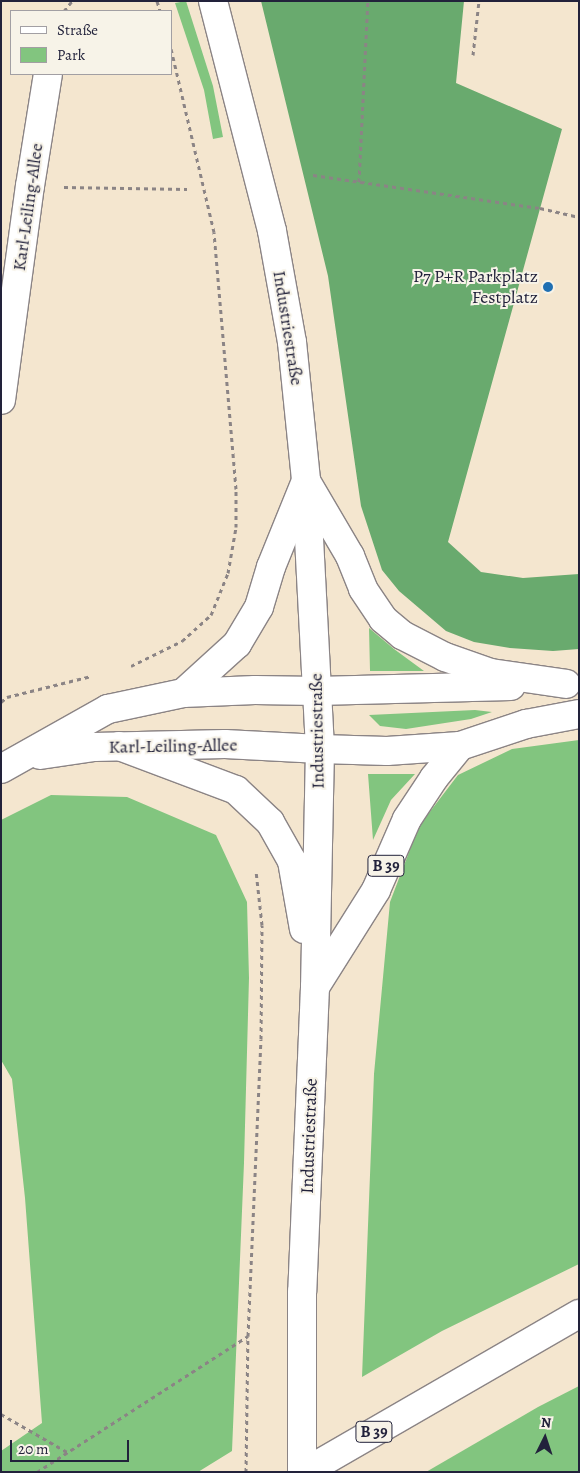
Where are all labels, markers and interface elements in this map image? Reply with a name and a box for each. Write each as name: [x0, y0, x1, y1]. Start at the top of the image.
legend: [10, 10, 172, 75]
text: Straße: [57, 20, 98, 40]
text: Park: [57, 45, 85, 65]
street label: Karl-Leiling-Allee: [8, 142, 48, 272]
place label: P7 P+R Parkplatz Festplatz: [413, 266, 538, 308]
street label: Industriestraße: [268, 269, 308, 387]
marker: P7 P+R Parkplatz Festplatz: [542, 281, 554, 293]
street label: Industriestraße: [305, 673, 329, 789]
street label: Karl-Leiling-Allee: [108, 734, 238, 758]
road number: B 39: [367, 852, 405, 879]
street label: Industriestraße: [296, 1078, 322, 1194]
north arrow: [520, 1413, 570, 1463]
text: N: [540, 1413, 552, 1432]
road number: B 39: [355, 1418, 393, 1445]
scale bar: [12, 1430, 131, 1462]
text: 20 m: [18, 1439, 49, 1459]

